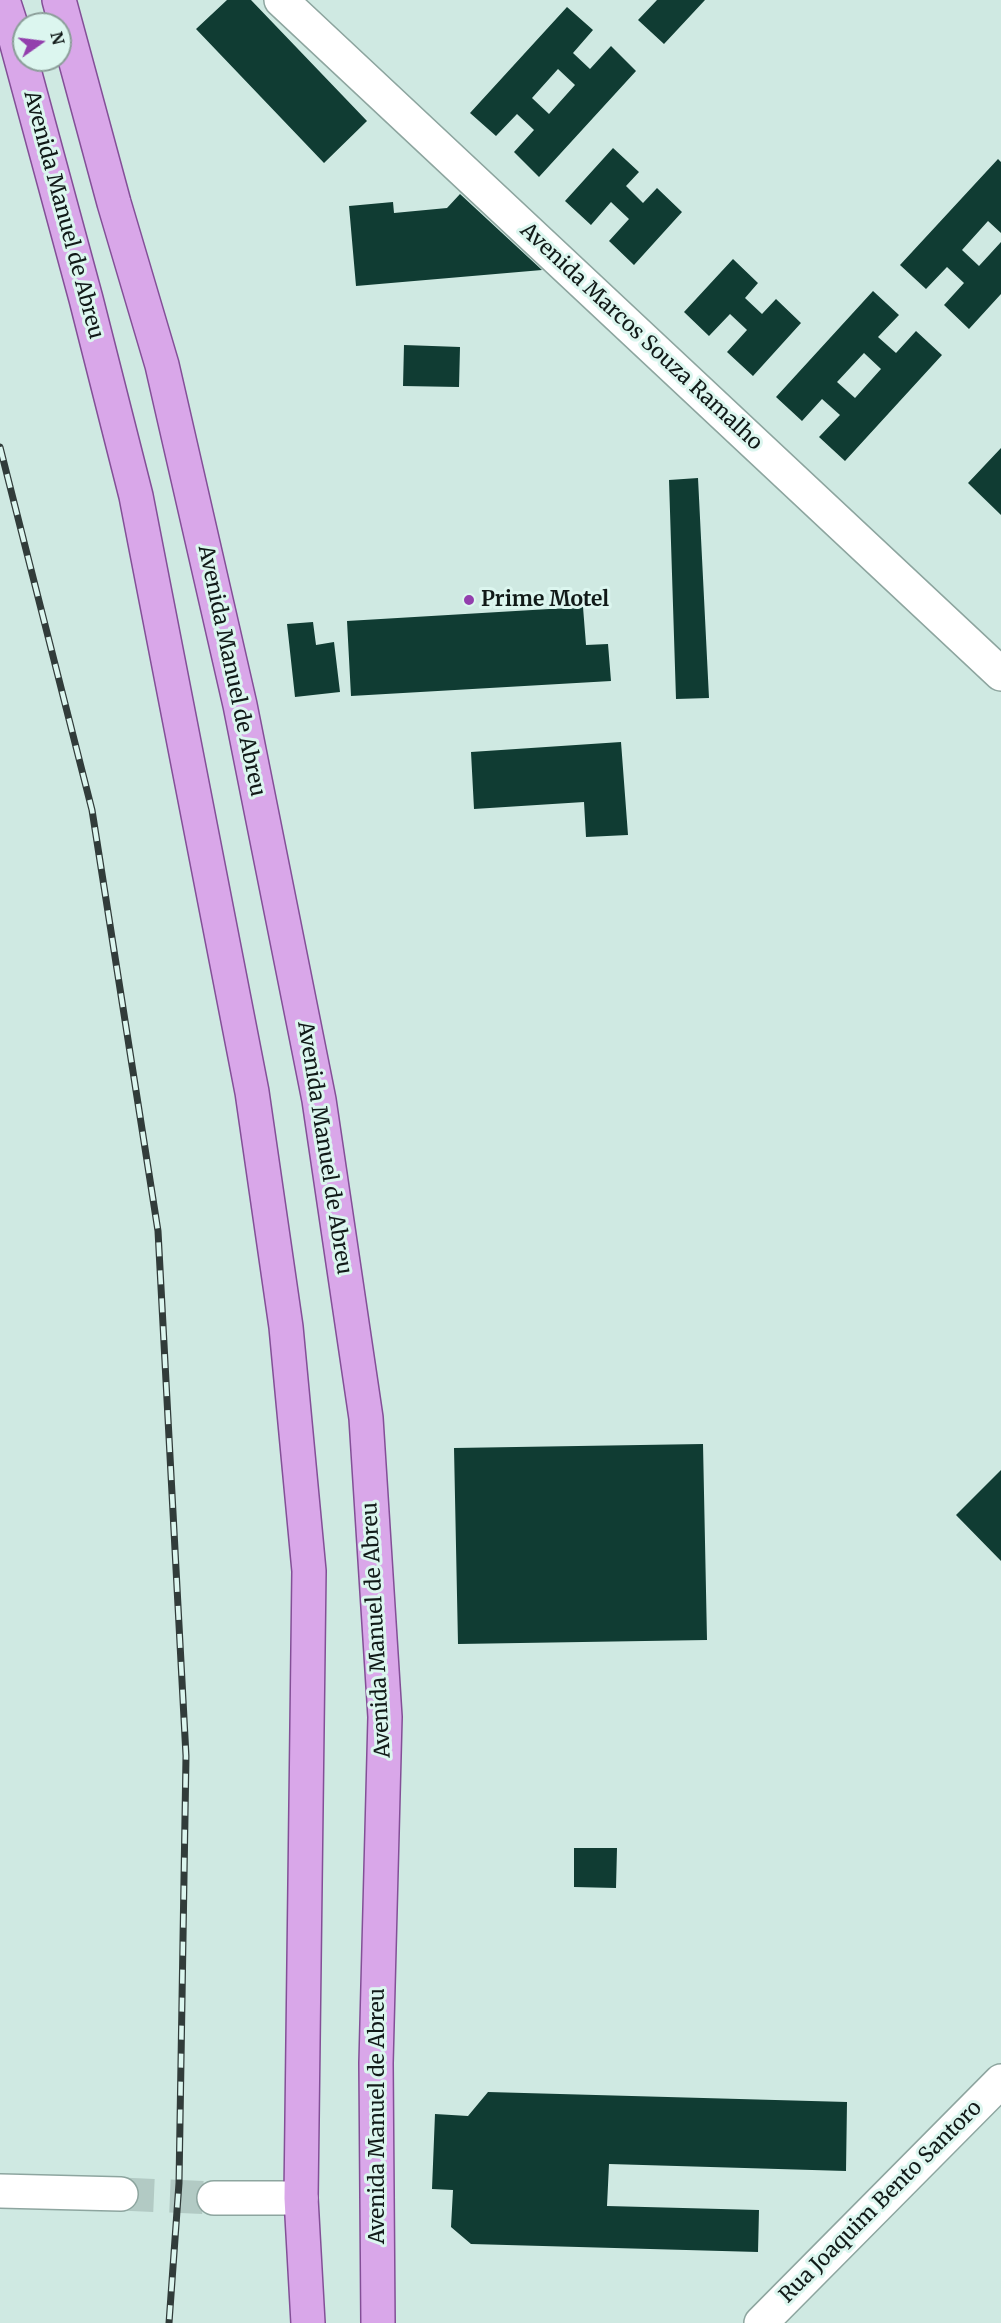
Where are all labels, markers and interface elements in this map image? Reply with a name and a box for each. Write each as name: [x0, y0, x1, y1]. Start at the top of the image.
north arrow: [12, 12, 72, 72]
text: N: [46, 30, 69, 47]
street label: Avenida Manuel de Abreu: [18, 88, 108, 342]
street label: Avenida Marcos Souza Ramalho: [515, 218, 767, 456]
street label: Avenida Manuel de Abreu: [192, 543, 270, 799]
place label: Prime Motel: [481, 587, 609, 613]
marker: Prime Motel: [462, 593, 476, 607]
street label: Avenida Manuel de Abreu: [292, 1020, 356, 1276]
street label: Avenida Manuel de Abreu: [358, 1502, 396, 1758]
street label: Avenida Manuel de Abreu: [365, 1988, 391, 2244]
street label: Rua Joaquim Bento Santoro: [775, 2096, 987, 2308]

